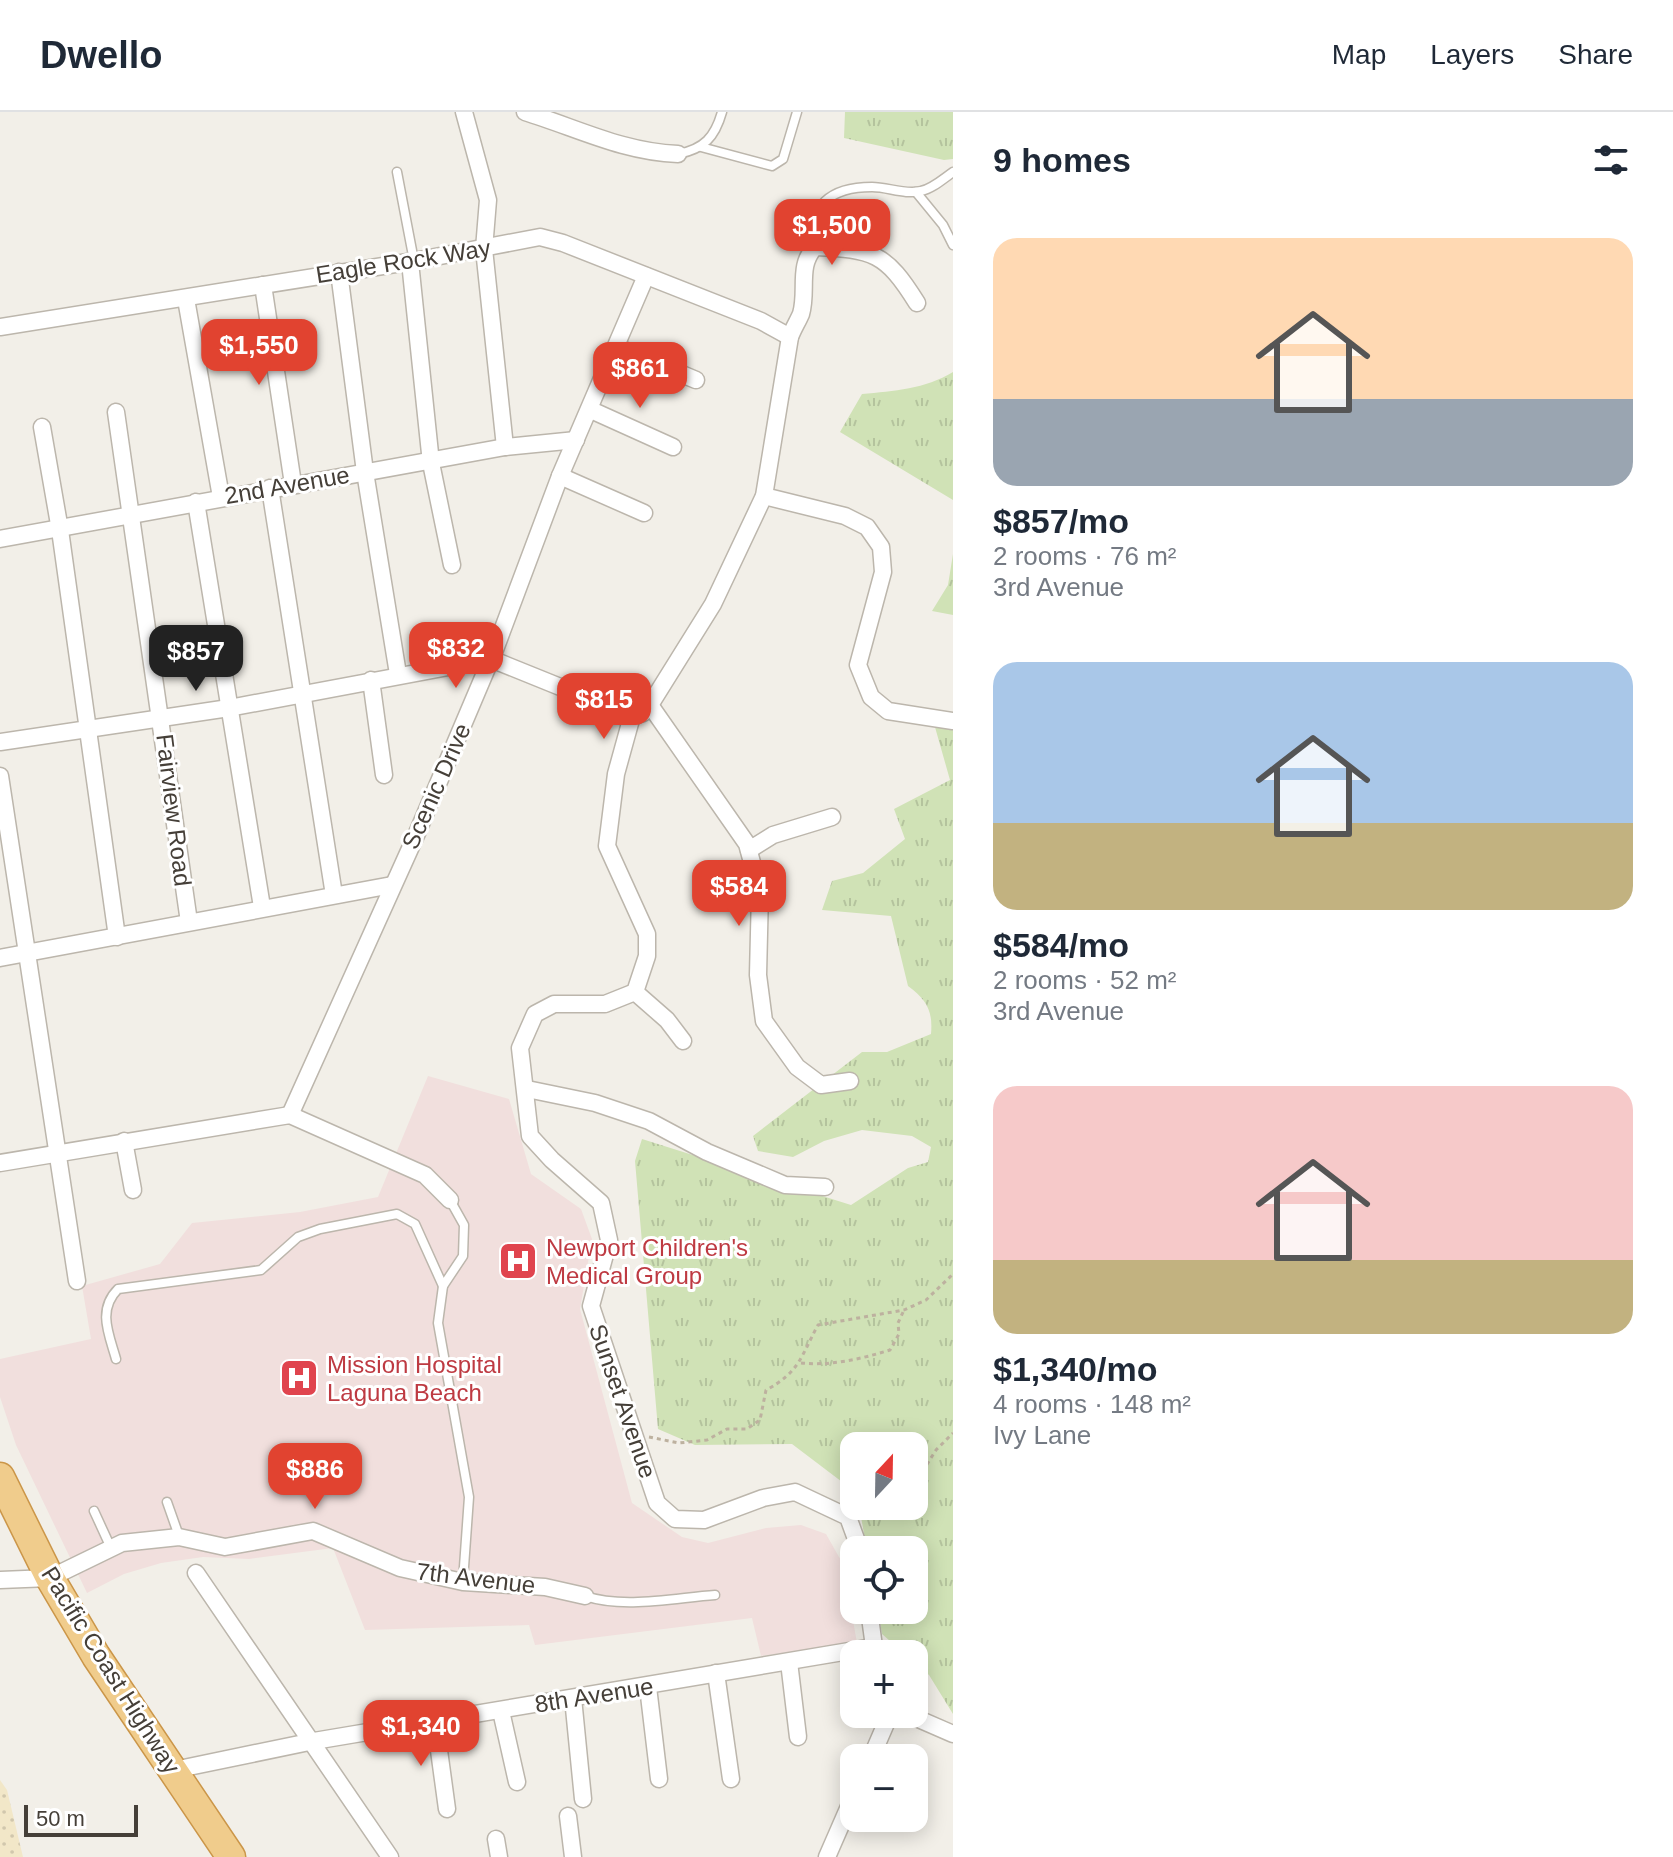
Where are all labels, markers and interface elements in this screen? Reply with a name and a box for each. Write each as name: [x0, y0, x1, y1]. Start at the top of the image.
text: Dwello: [40, 34, 162, 76]
text: Map: [1332, 39, 1386, 70]
text: Layers: [1430, 39, 1514, 70]
text: Share: [1558, 39, 1633, 70]
icon: filters: [1589, 138, 1633, 182]
text: 9 homes: [993, 141, 1131, 179]
pin: $1,500: [767, 199, 897, 267]
text: $1,500: [792, 210, 872, 240]
street label: Eagle Rock Way: [314, 234, 492, 288]
icon: home: [1241, 290, 1385, 434]
pin: $1,550: [194, 319, 324, 387]
text: $1,550: [219, 330, 299, 360]
pin: $861: [593, 342, 687, 410]
text: $861: [611, 353, 669, 383]
street label: 2nd Avenue: [222, 461, 352, 509]
text: $857/mo: [993, 502, 1129, 540]
text: 2 rooms · 76 m²: [993, 541, 1177, 571]
text: 3rd Avenue: [993, 572, 1124, 602]
pin: $832: [409, 622, 503, 690]
pin: $857: [149, 625, 243, 693]
text: $832: [427, 633, 485, 663]
text: $857: [167, 636, 225, 666]
pin: $815: [557, 673, 651, 741]
text: $815: [575, 684, 633, 714]
icon: home: [1241, 714, 1385, 858]
street label: Scenic Drive: [396, 719, 476, 853]
street label: Fairview Road: [151, 732, 197, 888]
pin: $584: [692, 860, 786, 928]
text: $584: [710, 871, 768, 901]
text: $584/mo: [993, 926, 1129, 964]
text: 2 rooms · 52 m²: [993, 965, 1177, 995]
text: 3rd Avenue: [993, 996, 1124, 1026]
icon: home: [1241, 1138, 1385, 1282]
place label: Newport Children's Medical Group: [546, 1234, 748, 1289]
hospital icon: Newport Children's Medical Group: [497, 1240, 539, 1282]
street label: Sunset Avenue: [584, 1320, 662, 1482]
text: $1,340/mo: [993, 1350, 1157, 1388]
place label: Mission Hospital Laguna Beach: [327, 1351, 502, 1406]
hospital icon: Mission Hospital Laguna Beach: [278, 1357, 320, 1399]
text: 4 rooms · 148 m²: [993, 1389, 1191, 1419]
text: Ivy Lane: [993, 1420, 1091, 1450]
north arrow: [840, 1432, 928, 1520]
map controls: [840, 1432, 928, 1832]
pin: $886: [268, 1443, 362, 1511]
text: $886: [286, 1454, 344, 1484]
button: locate: [840, 1536, 928, 1624]
street label: 7th Avenue: [415, 1557, 537, 1599]
street label: Pacific Coast Highway: [36, 1562, 186, 1778]
button: +: [840, 1640, 928, 1728]
street label: 8th Avenue: [533, 1672, 655, 1718]
pin: $1,340: [356, 1700, 486, 1768]
text: $1,340: [381, 1711, 461, 1741]
button: −: [840, 1744, 928, 1832]
scale bar: [24, 1801, 138, 1837]
text: 50 m: [36, 1806, 85, 1831]

